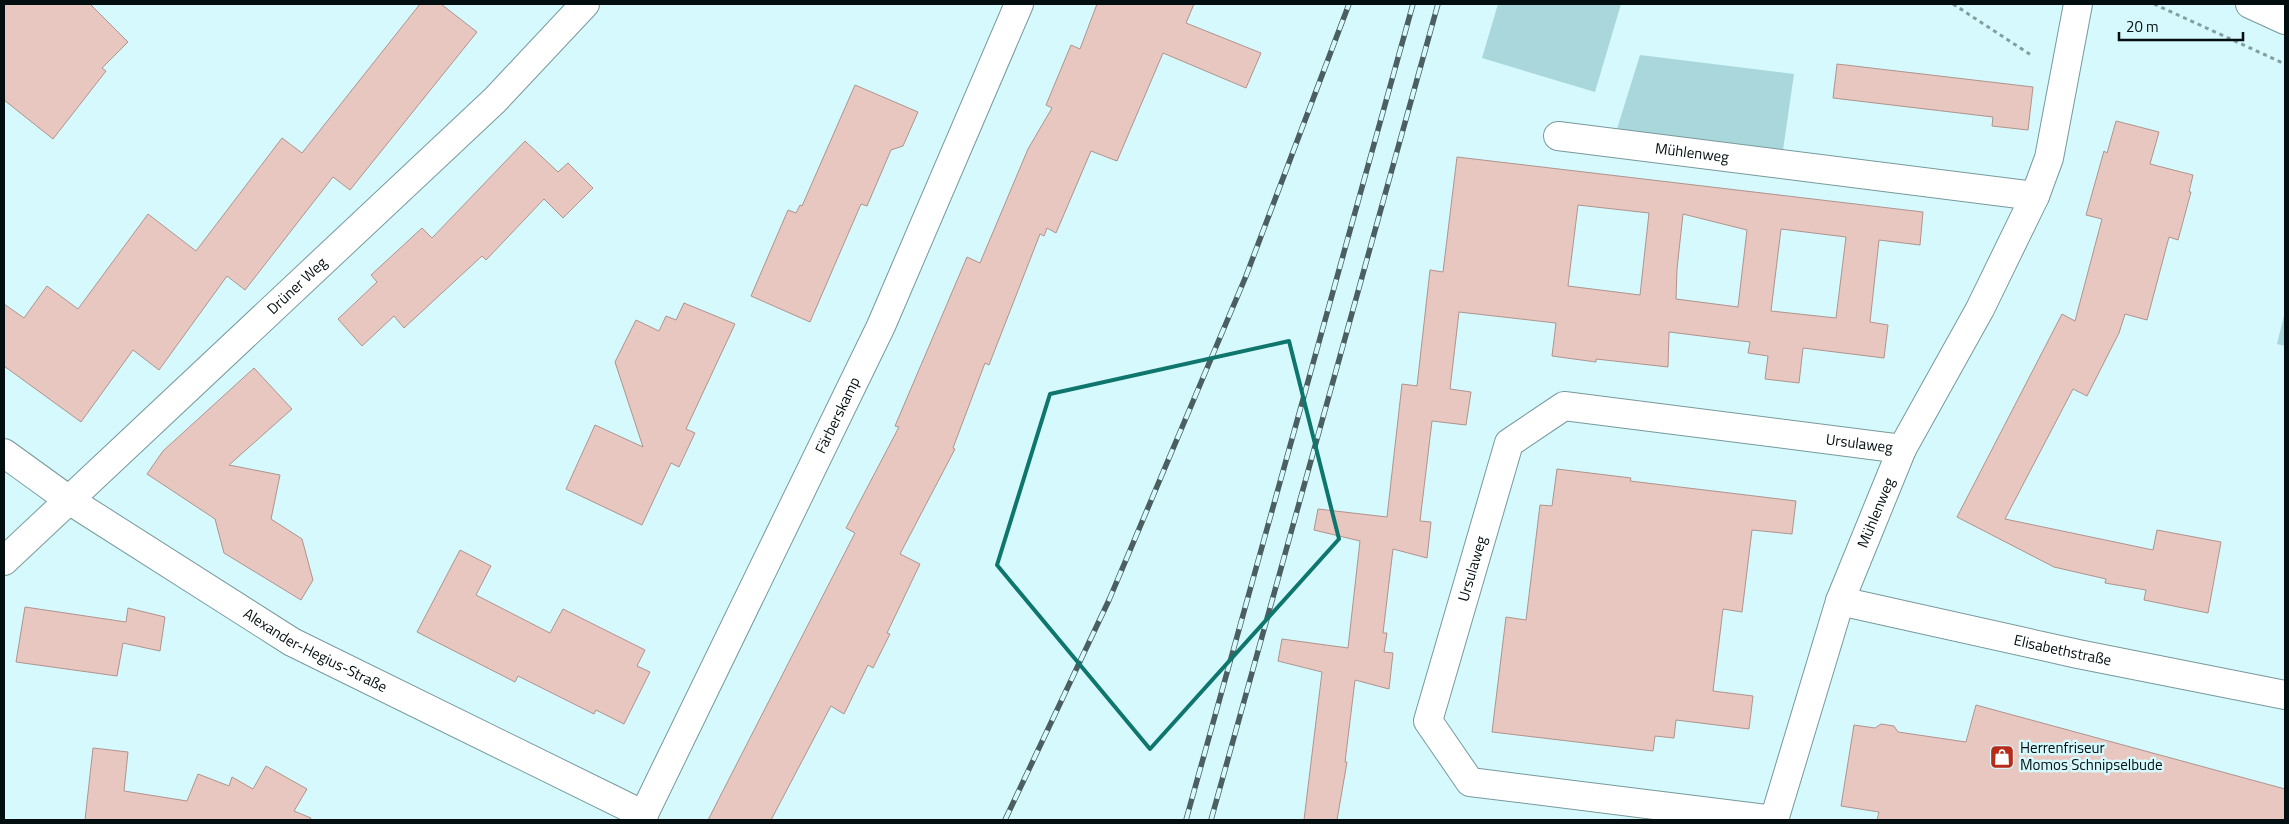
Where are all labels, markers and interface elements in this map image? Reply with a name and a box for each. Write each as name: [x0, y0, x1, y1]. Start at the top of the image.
scale bar: [2119, 10, 2243, 42]
text: 20 m: [2126, 15, 2159, 38]
street label: Mühlenweg: [1654, 136, 1731, 168]
street label: Drüner Weg: [261, 251, 332, 320]
street label: Färberskamp: [809, 373, 866, 457]
street label: Ursulaweg: [1824, 427, 1895, 459]
street label: Mühlenweg: [1851, 474, 1900, 551]
street label: Ursulaweg: [1451, 533, 1492, 604]
street label: Alexander-Hegius-Straße: [239, 602, 391, 698]
street label: Elisabethstraße: [2012, 628, 2114, 671]
place label: Herrenfriseur Momos Schnipselbude: [2020, 736, 2163, 776]
shop icon: Herrenfriseur Momos Schnipselbude: [1989, 744, 2015, 770]

